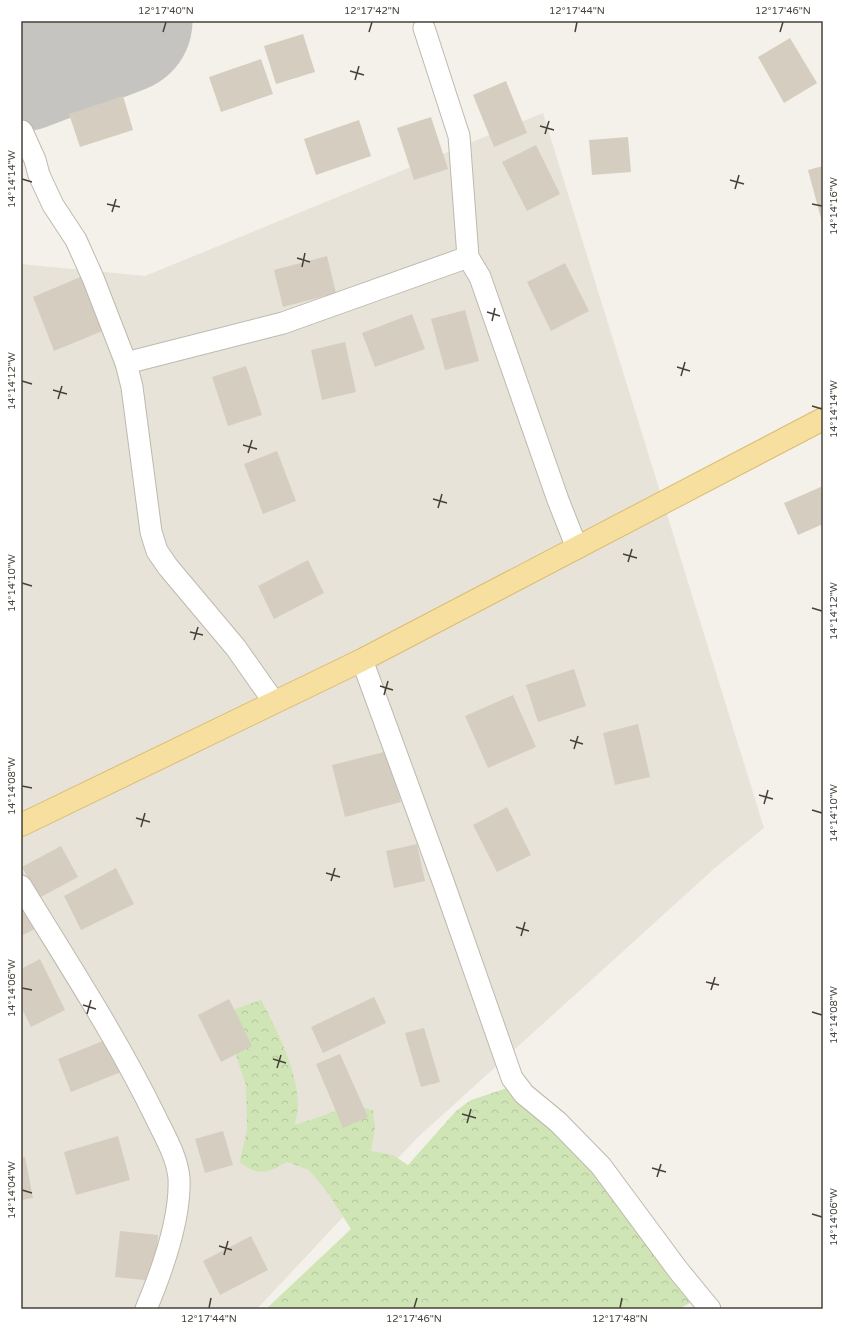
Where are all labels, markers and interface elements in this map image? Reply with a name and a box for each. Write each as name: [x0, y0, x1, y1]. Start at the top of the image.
text: 12°17'40"N: [138, 5, 194, 17]
text: 12°17'42"N: [344, 5, 400, 17]
text: 12°17'44"N: [549, 5, 605, 17]
text: 12°17'46"N: [755, 5, 811, 17]
text: 14°14'14"W: [6, 150, 18, 208]
text: 14°14'16"W: [828, 177, 840, 235]
text: 14°14'12"W: [6, 352, 18, 410]
text: 14°14'14"W: [828, 380, 840, 438]
text: 14°14'10"W: [6, 554, 18, 612]
text: 14°14'12"W: [828, 582, 840, 640]
text: 14°14'08"W: [6, 757, 18, 815]
text: 14°14'10"W: [828, 784, 840, 842]
text: 14°14'06"W: [6, 959, 18, 1017]
text: 14°14'08"W: [828, 986, 840, 1044]
text: 14°14'04"W: [6, 1161, 18, 1219]
text: 14°14'06"W: [828, 1188, 840, 1246]
text: 12°17'44"N: [181, 1313, 237, 1325]
text: 12°17'46"N: [386, 1313, 442, 1325]
text: 12°17'48"N: [592, 1313, 648, 1325]

